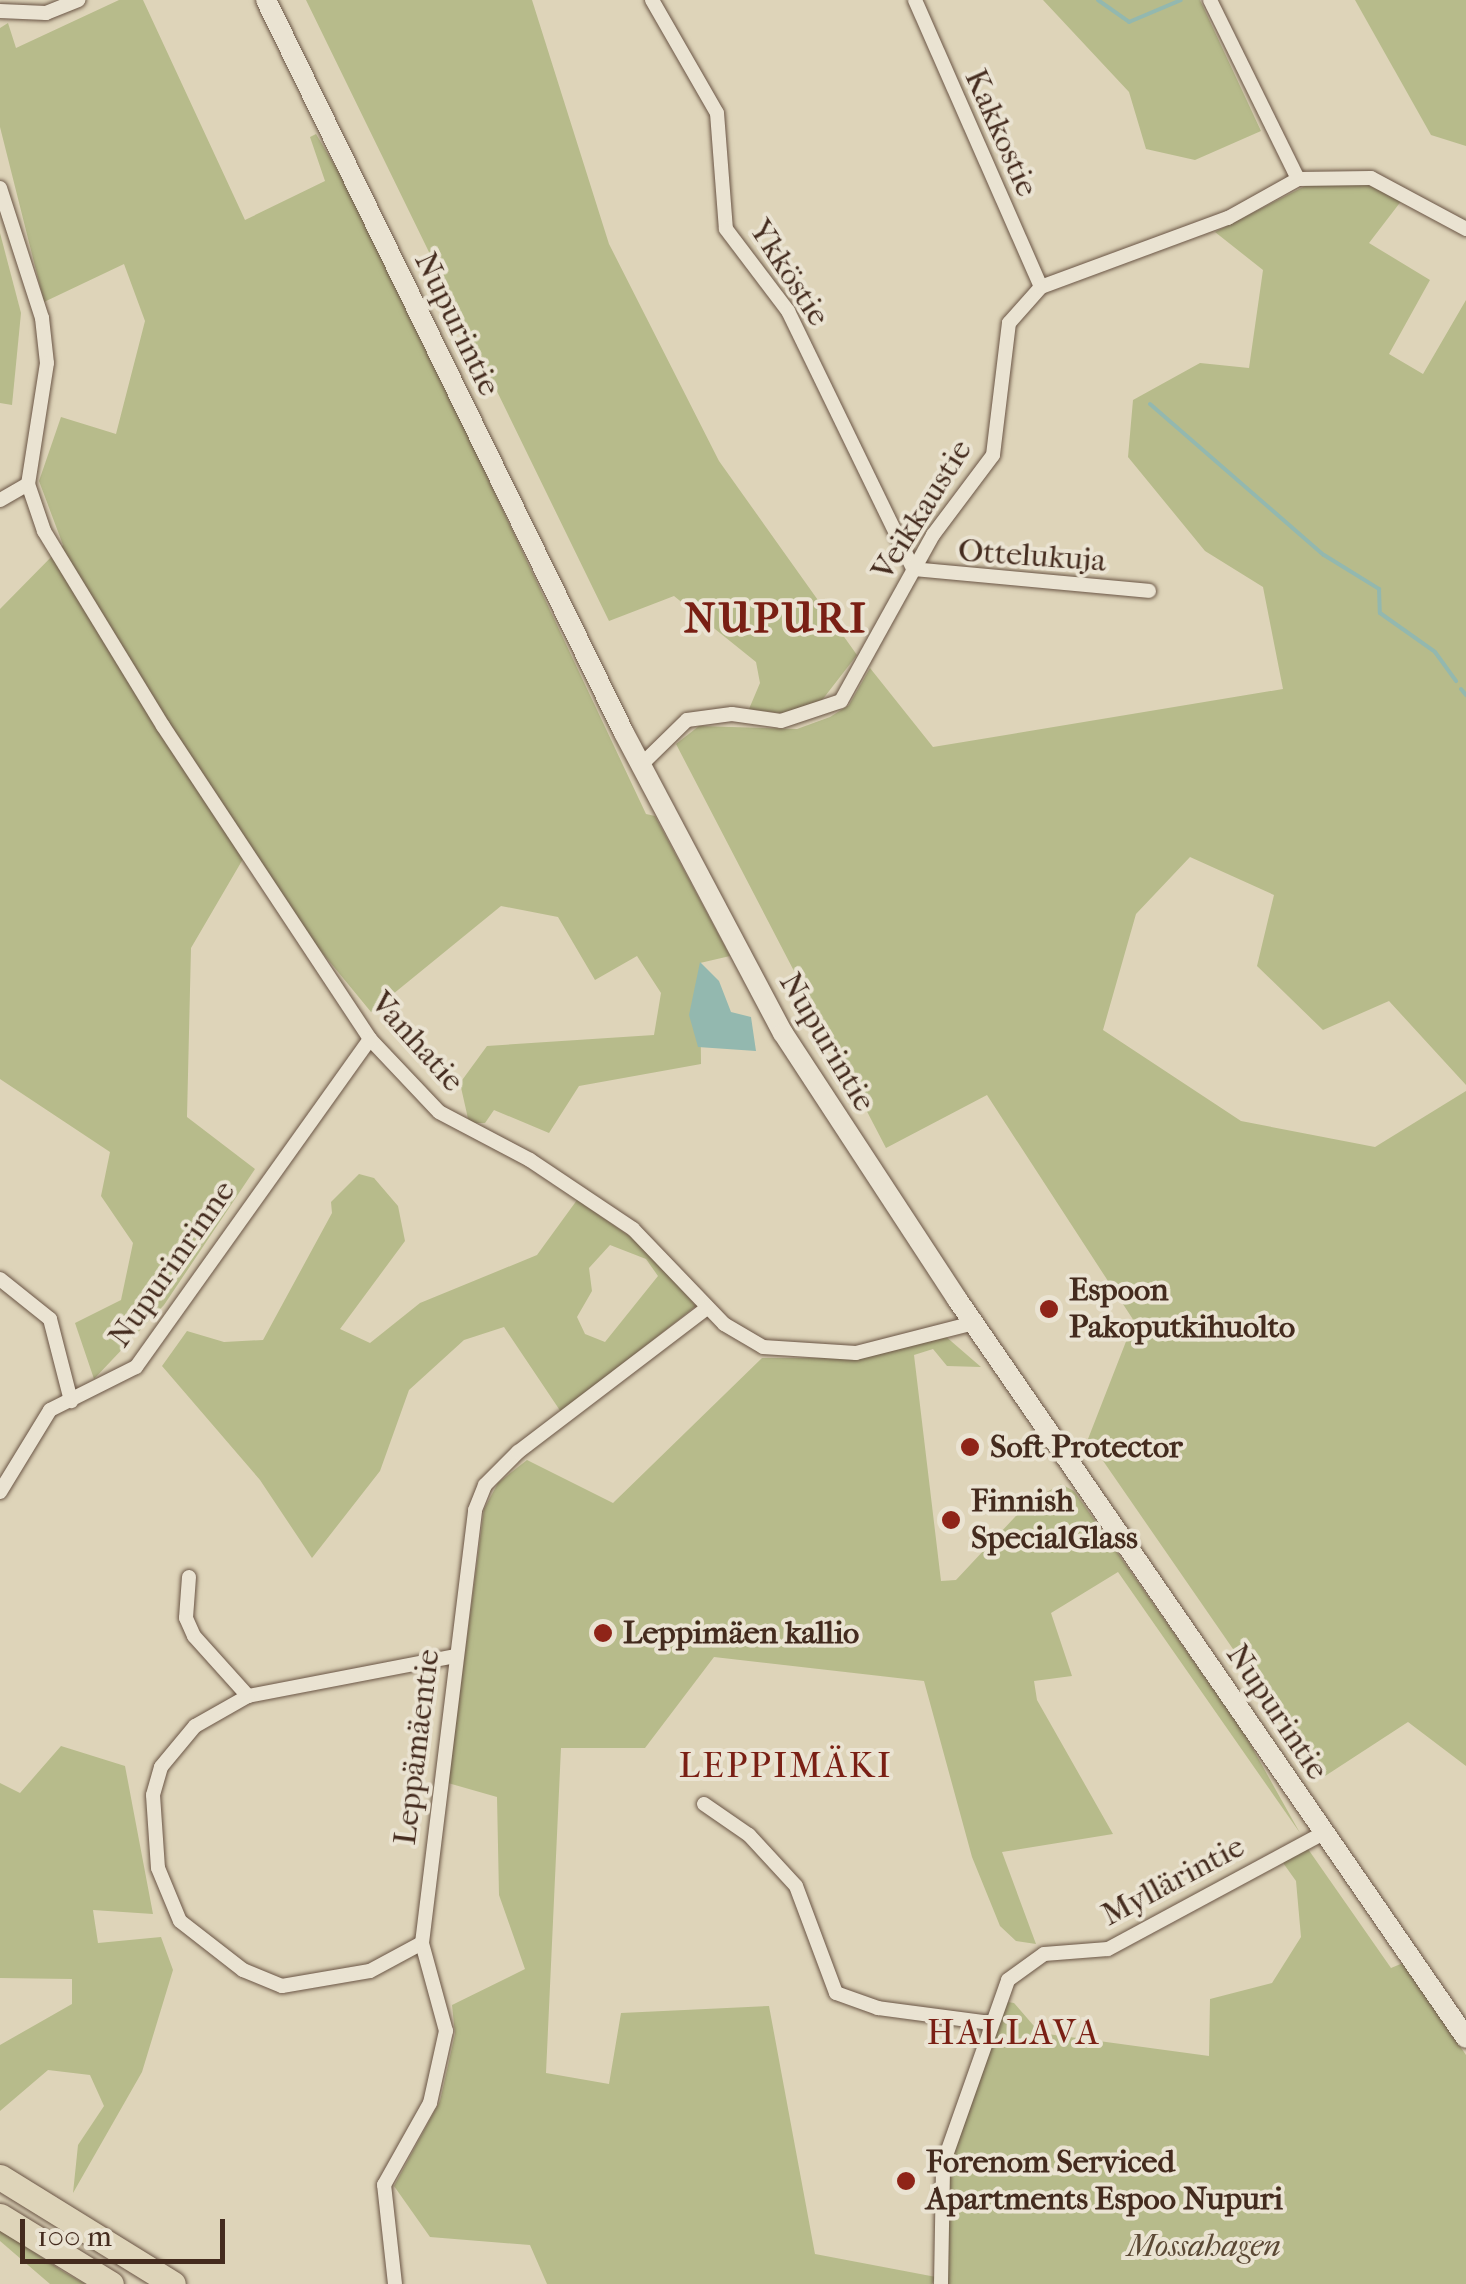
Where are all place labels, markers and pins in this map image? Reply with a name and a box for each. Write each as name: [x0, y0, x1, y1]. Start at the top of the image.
place label: Espoon Pakoputkihuolto: [1069, 1272, 1295, 1347]
marker: Espoon Pakoputkihuolto: [1038, 1298, 1060, 1320]
place label: Soft Protector: [990, 1428, 1183, 1466]
marker: Soft Protector: [959, 1436, 981, 1458]
place label: Finnish SpecialGlass: [971, 1483, 1138, 1558]
marker: Finnish SpecialGlass: [940, 1509, 962, 1531]
place label: Leppimäen kallio: [623, 1614, 859, 1652]
marker: Leppimäen kallio: [592, 1622, 614, 1644]
place label: Forenom Serviced Apartments Espoo Nupuri: [926, 2144, 1283, 2219]
marker: Forenom Serviced Apartments Espoo Nupuri: [895, 2170, 917, 2192]

